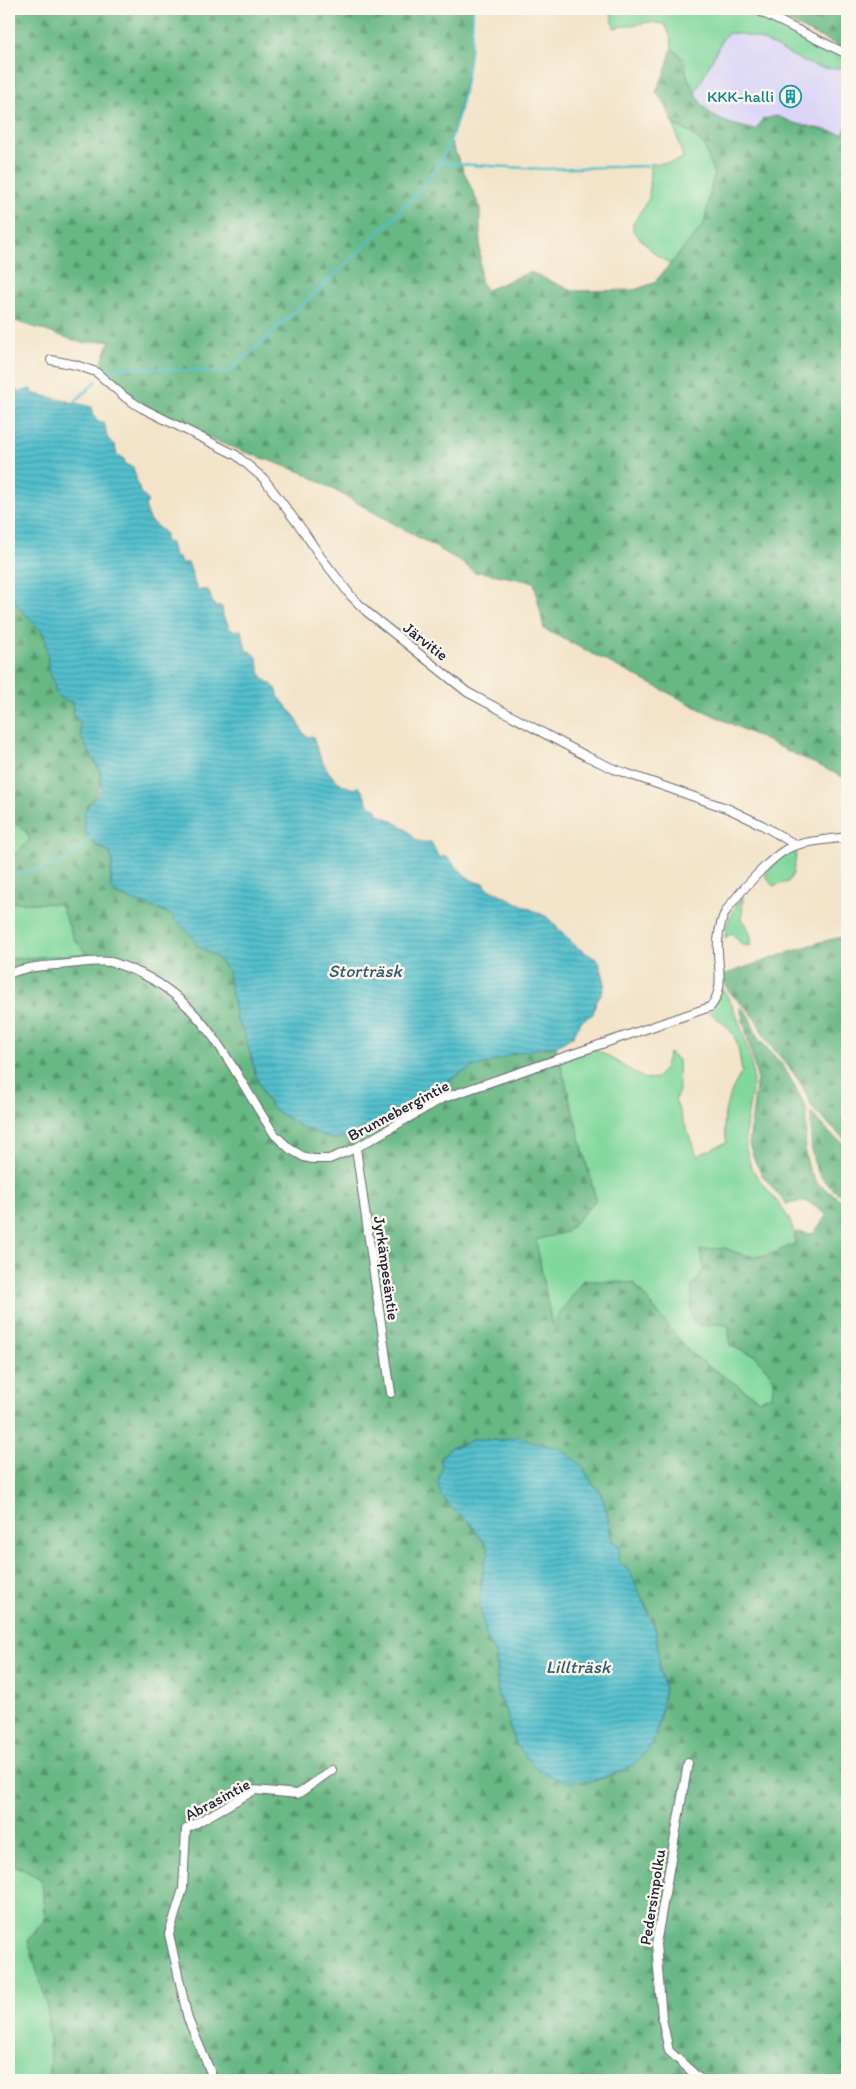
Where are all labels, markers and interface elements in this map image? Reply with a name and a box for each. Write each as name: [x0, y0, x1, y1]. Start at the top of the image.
building icon: KKK-halli: [778, 84, 802, 108]
place label: KKK-halli: [707, 87, 774, 106]
street label: Järvitie: [400, 618, 452, 665]
water label: Storträsk: [328, 960, 403, 982]
street label: Brunnebergintie: [344, 1076, 452, 1145]
street label: Jyrkänpesäntie: [370, 1215, 403, 1322]
water label: Lillträsk: [546, 1656, 612, 1678]
street label: Abrasintie: [181, 1774, 253, 1824]
street label: Pedersinpolku: [636, 1848, 669, 1946]

